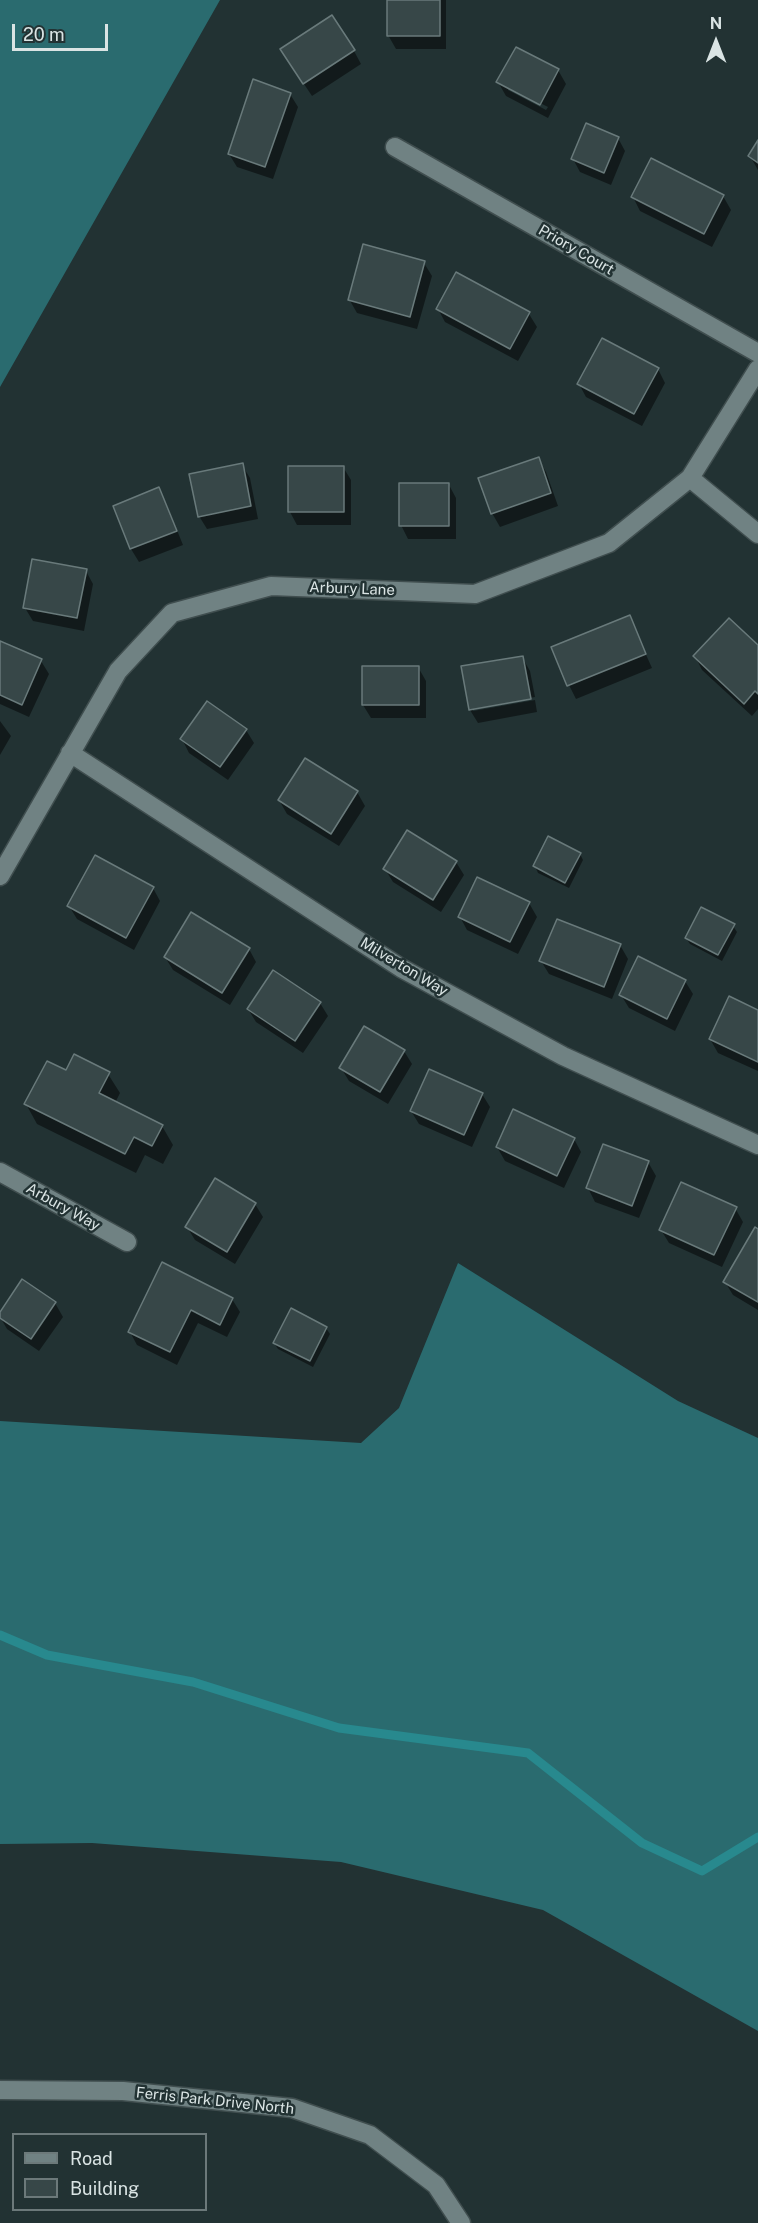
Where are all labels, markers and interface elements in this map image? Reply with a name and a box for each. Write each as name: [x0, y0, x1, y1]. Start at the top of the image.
scale bar: [15, 12, 111, 50]
north arrow: [686, 12, 746, 72]
text: N: [710, 14, 722, 33]
text: 20 m: [23, 24, 65, 45]
street label: Priory Court: [535, 221, 617, 279]
street label: Arbury Lane: [309, 579, 395, 599]
street label: Milverton Way: [357, 934, 451, 1000]
street label: Arbury Way: [23, 1179, 103, 1235]
street label: Ferris Park Drive North: [135, 2084, 295, 2118]
legend: [12, 2133, 207, 2211]
text: Road: [70, 2148, 113, 2169]
text: Building: [70, 2178, 139, 2199]

